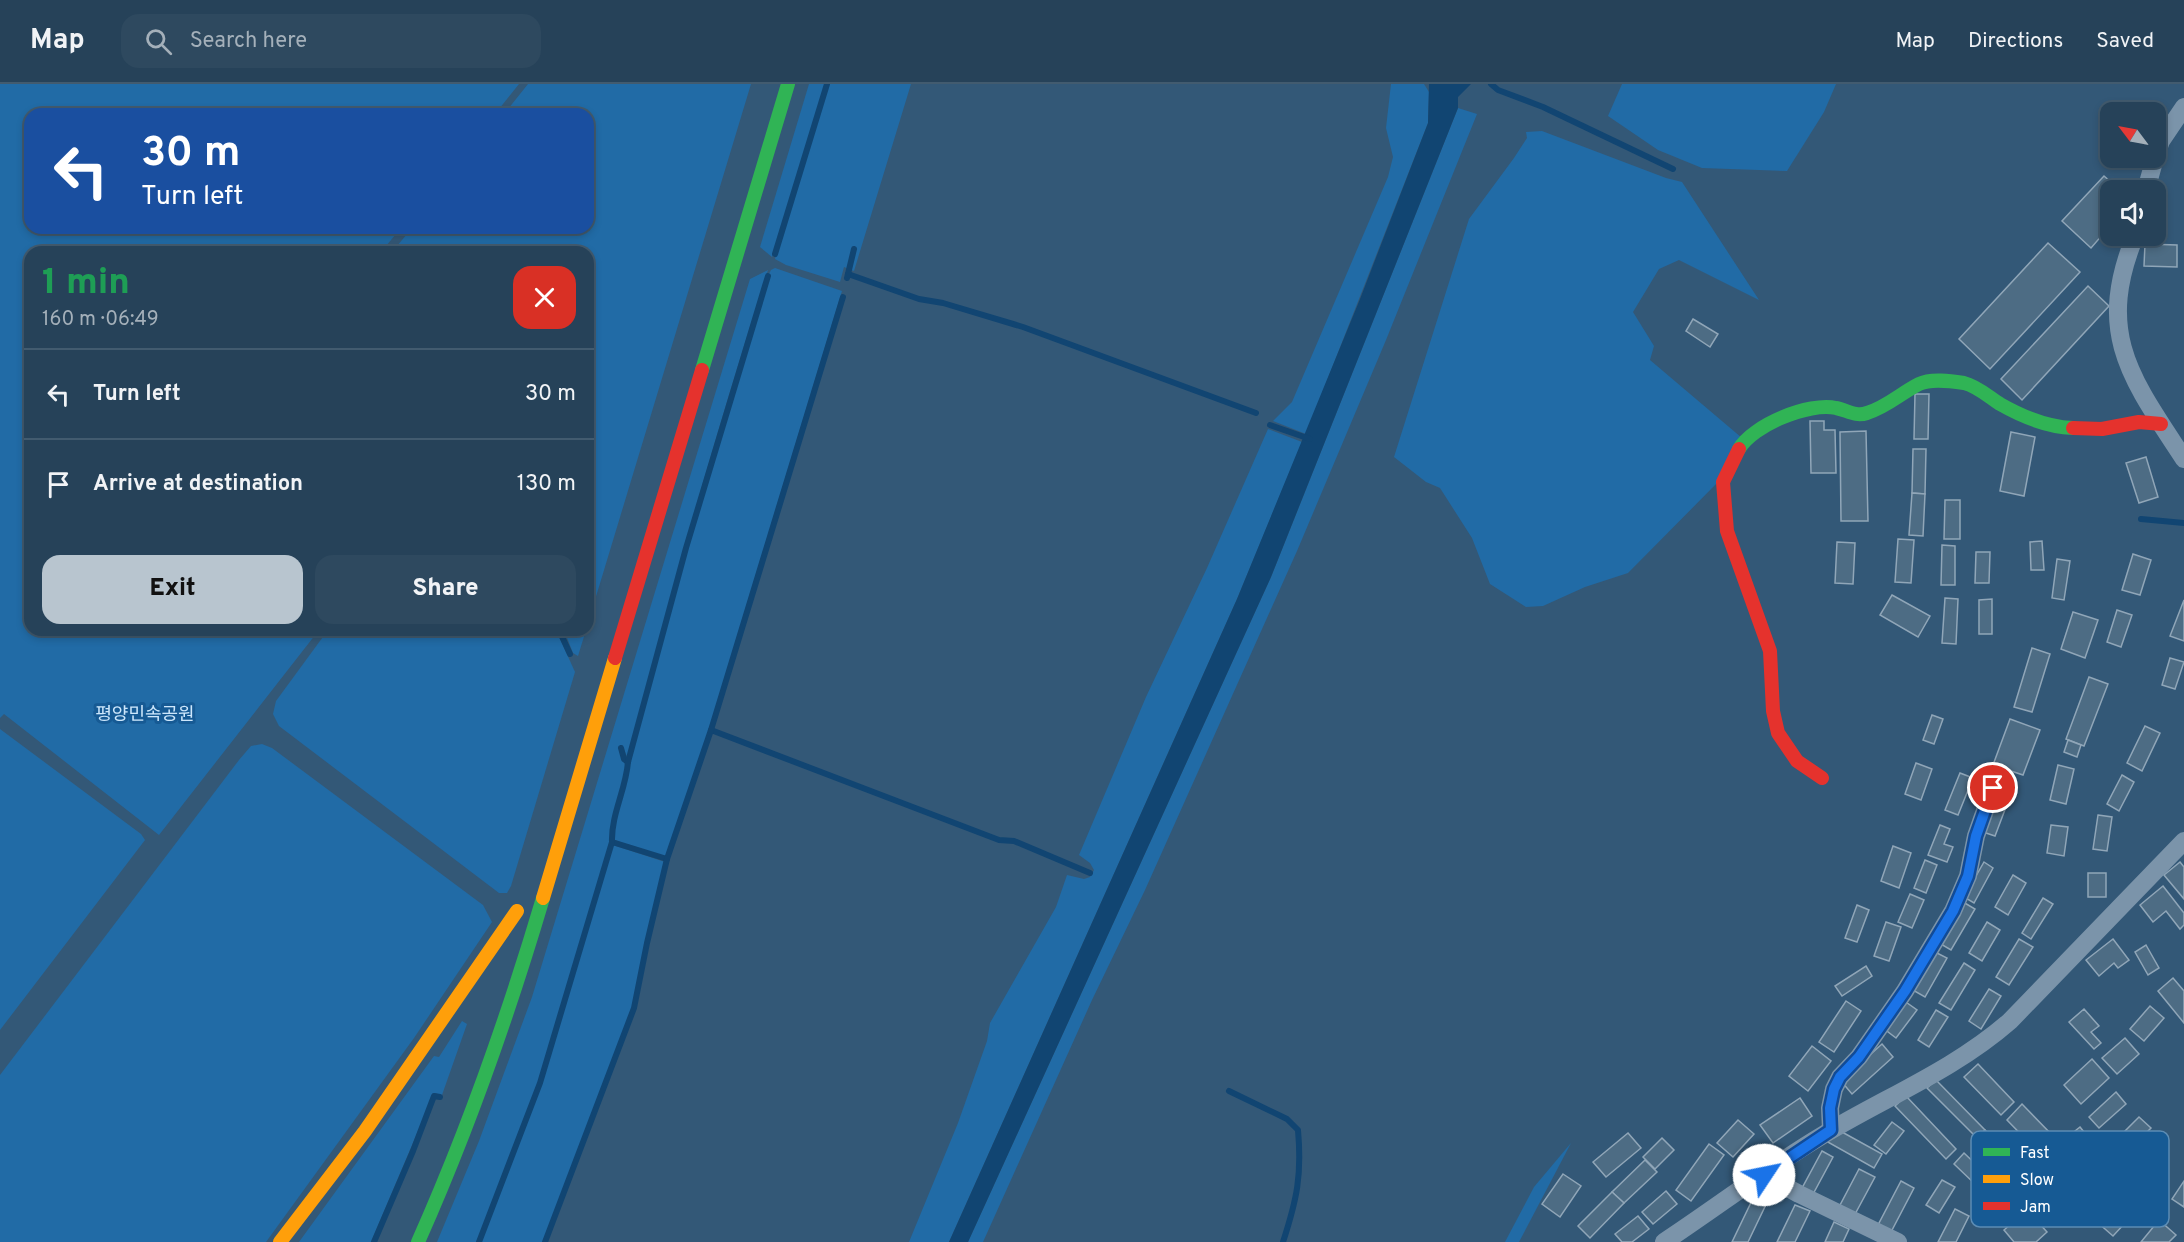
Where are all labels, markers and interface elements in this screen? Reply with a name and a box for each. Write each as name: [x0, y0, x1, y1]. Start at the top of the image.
search box: [121, 14, 541, 68]
text: Map: [30, 23, 85, 59]
icon: search: [142, 25, 175, 58]
text: Search here: [190, 28, 307, 55]
text: Map: [1895, 28, 1935, 55]
text: Directions: [1968, 28, 2063, 55]
text: Saved: [2096, 28, 2154, 55]
north arrow: [2100, 102, 2166, 168]
map controls: [2100, 102, 2166, 246]
text: 30 m: [141, 128, 240, 181]
icon: left: [42, 132, 120, 210]
text: Turn left: [141, 180, 243, 214]
button: sound: [2100, 180, 2166, 246]
text: 1 min: [42, 261, 130, 307]
button: close: [513, 266, 576, 329]
text: 160 m · 06:49: [42, 307, 159, 333]
icon: left: [42, 378, 75, 411]
text: Turn left: [93, 381, 181, 408]
text: 30 m: [525, 381, 576, 408]
icon: arrive: [42, 468, 75, 501]
text: Arrive at destination: [93, 471, 303, 498]
text: 130 m: [517, 471, 576, 498]
button: Exit: [42, 555, 303, 624]
button: Share: [315, 555, 576, 624]
park label: 평양민속공원: [95, 704, 195, 727]
pin: [1967, 762, 2018, 813]
icon: arrive: [1976, 771, 2009, 804]
legend: [1971, 1131, 2169, 1227]
position arrow: [1732, 1143, 1796, 1207]
text: Fast: [2020, 1144, 2050, 1164]
text: Slow: [2020, 1171, 2054, 1191]
text: Jam: [2020, 1198, 2051, 1218]

